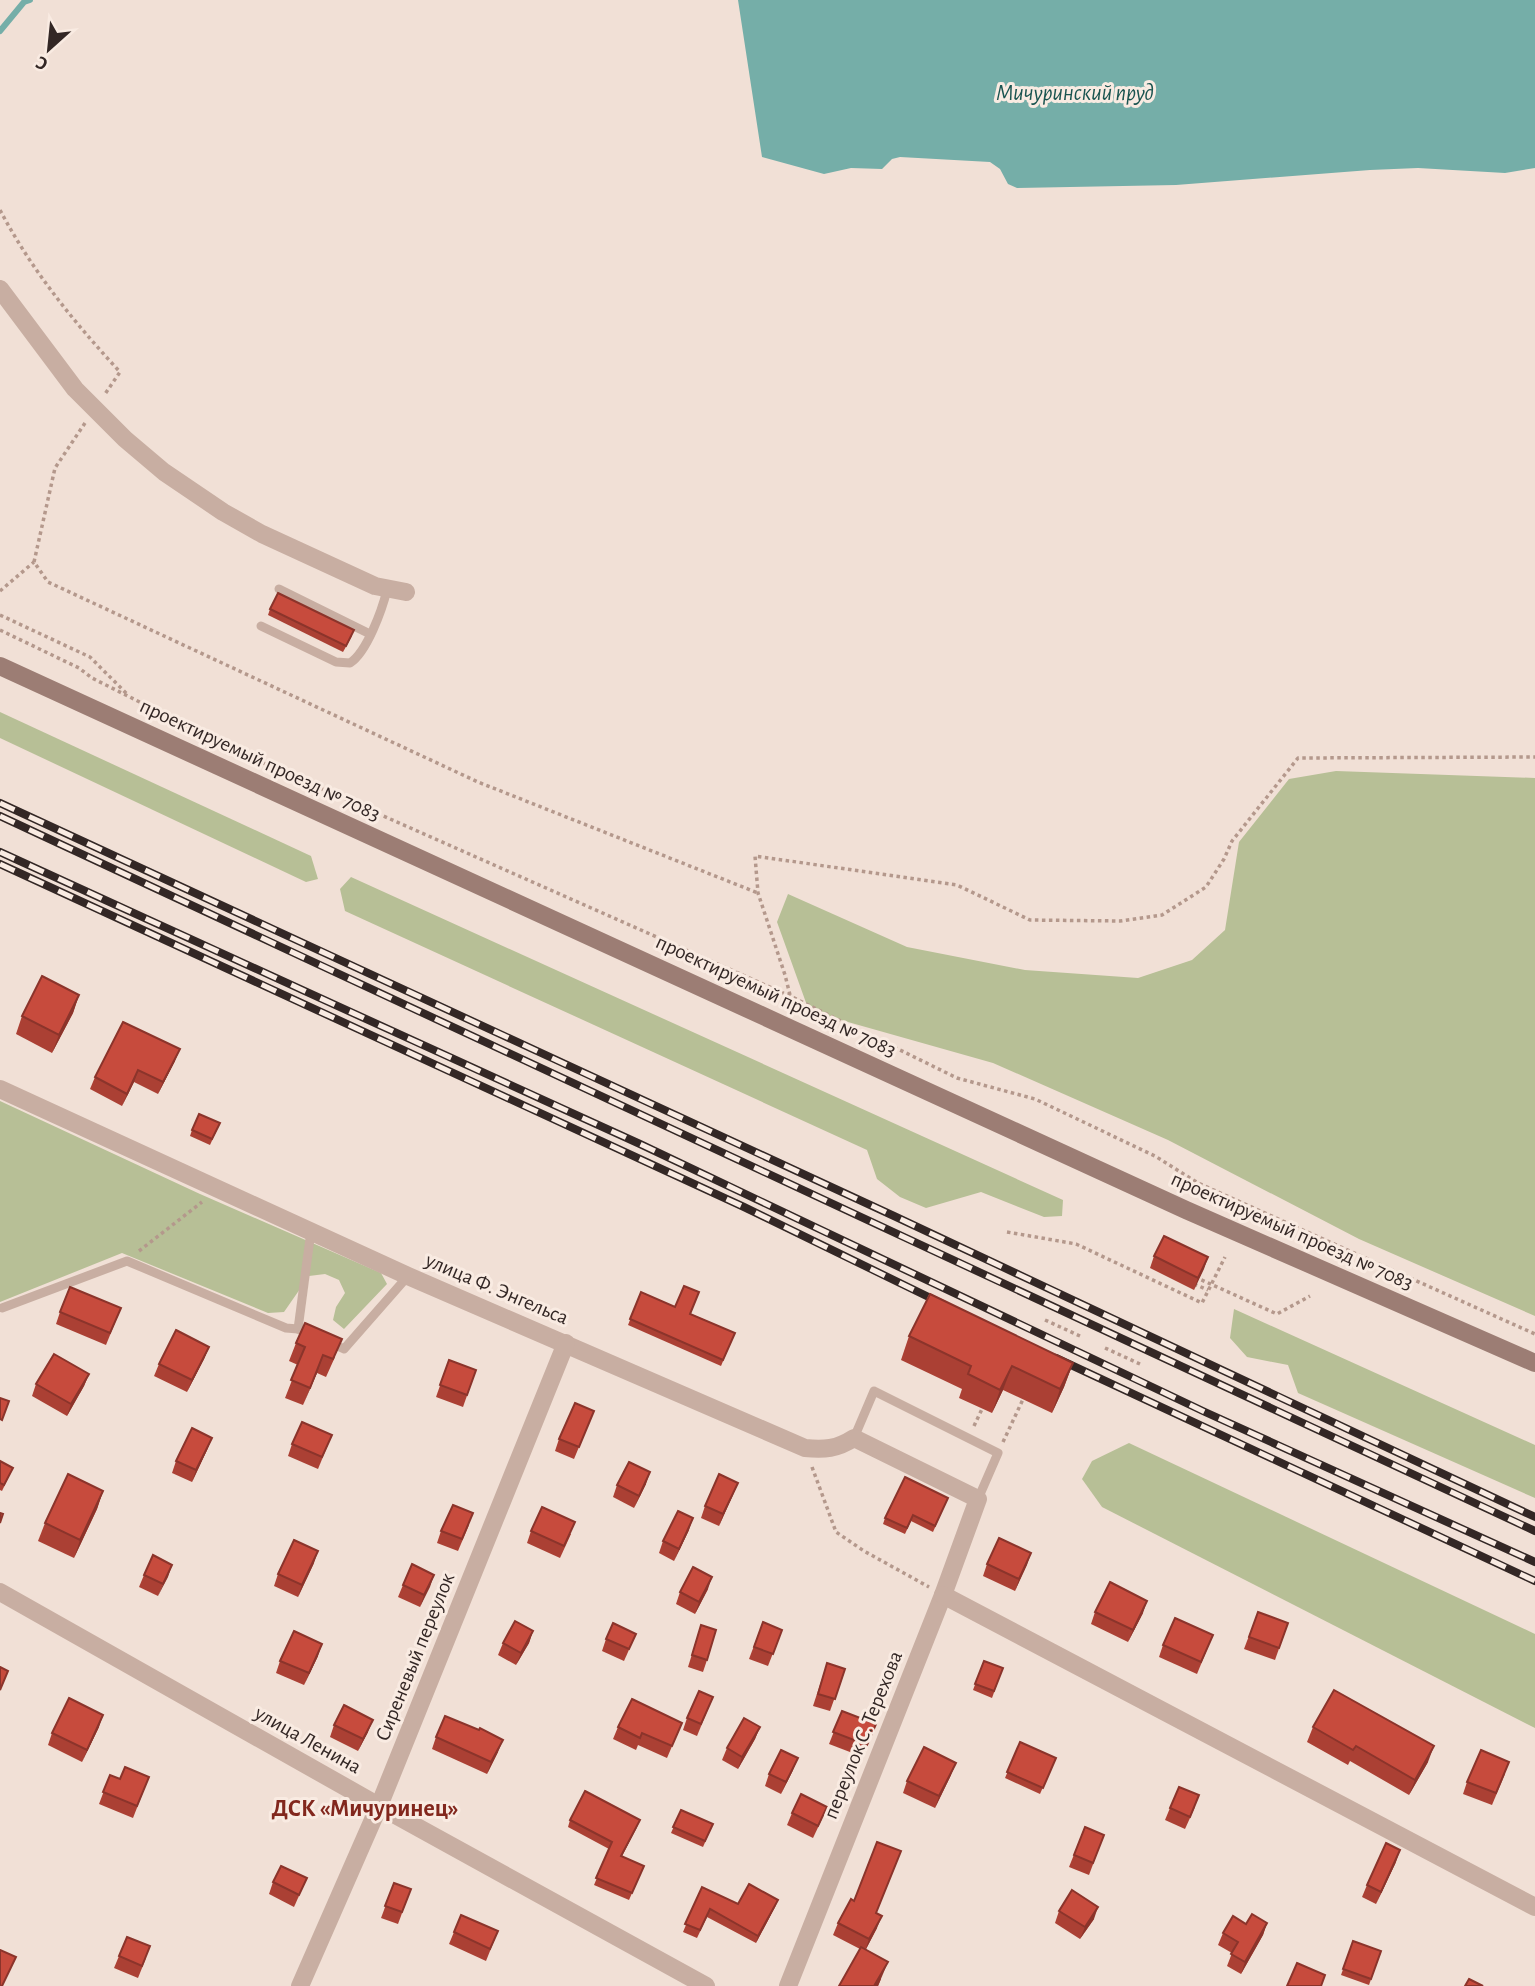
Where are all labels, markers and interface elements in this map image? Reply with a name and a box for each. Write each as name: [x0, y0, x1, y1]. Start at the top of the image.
north arrow: [14, 14, 84, 84]
text: С: [33, 52, 51, 74]
water label: Мичуринский пруд: [996, 82, 1154, 105]
street label: проектируемый проезд № 7083: [137, 695, 383, 825]
street label: проектируемый проезд № 7083: [653, 931, 899, 1061]
street label: проектируемый проезд № 7083: [1168, 1168, 1416, 1294]
street label: улица Ф. Энгельса: [422, 1249, 572, 1329]
street label: Сиреневый переулок: [372, 1570, 458, 1744]
street label: переулок С. Терехова: [820, 1648, 906, 1822]
street label: улица Ленина: [250, 1702, 365, 1778]
district label: ДСК «Мичуринец»: [271, 1797, 459, 1821]

